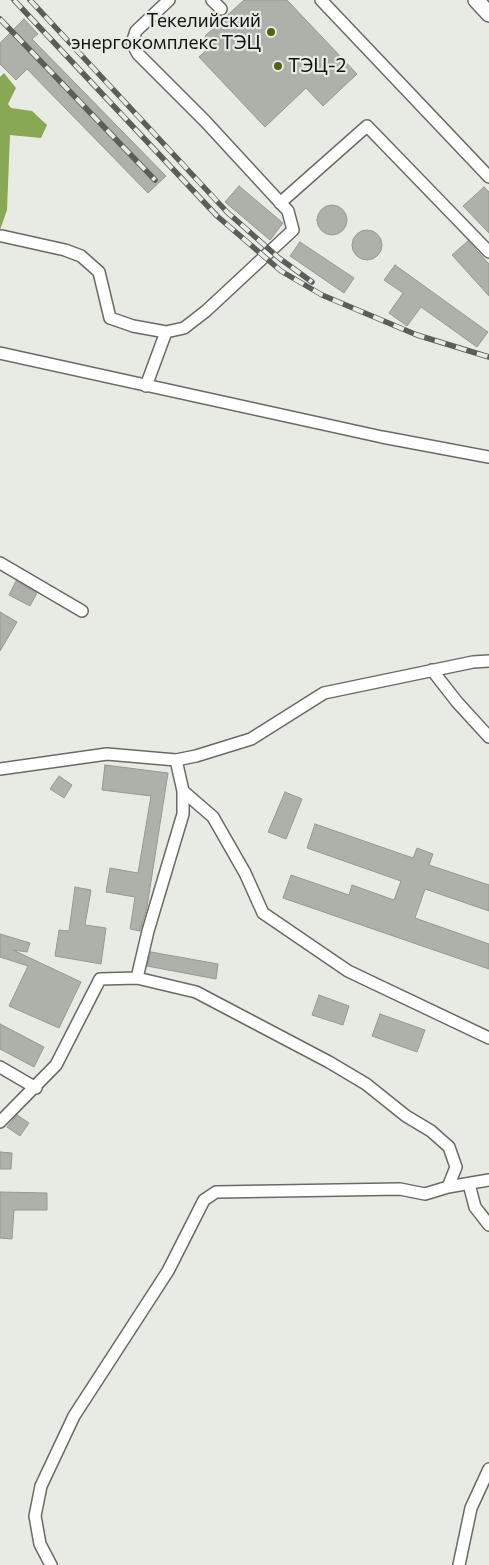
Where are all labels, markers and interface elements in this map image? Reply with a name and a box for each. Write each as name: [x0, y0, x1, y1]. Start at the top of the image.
place label: Текелийский энергокомплекс ТЭЦ: [71, 10, 261, 54]
marker: Текелийский энергокомплекс ТЭЦ: [265, 26, 277, 38]
place label: ТЭЦ-2: [288, 55, 346, 77]
marker: ТЭЦ-2: [272, 60, 284, 72]

